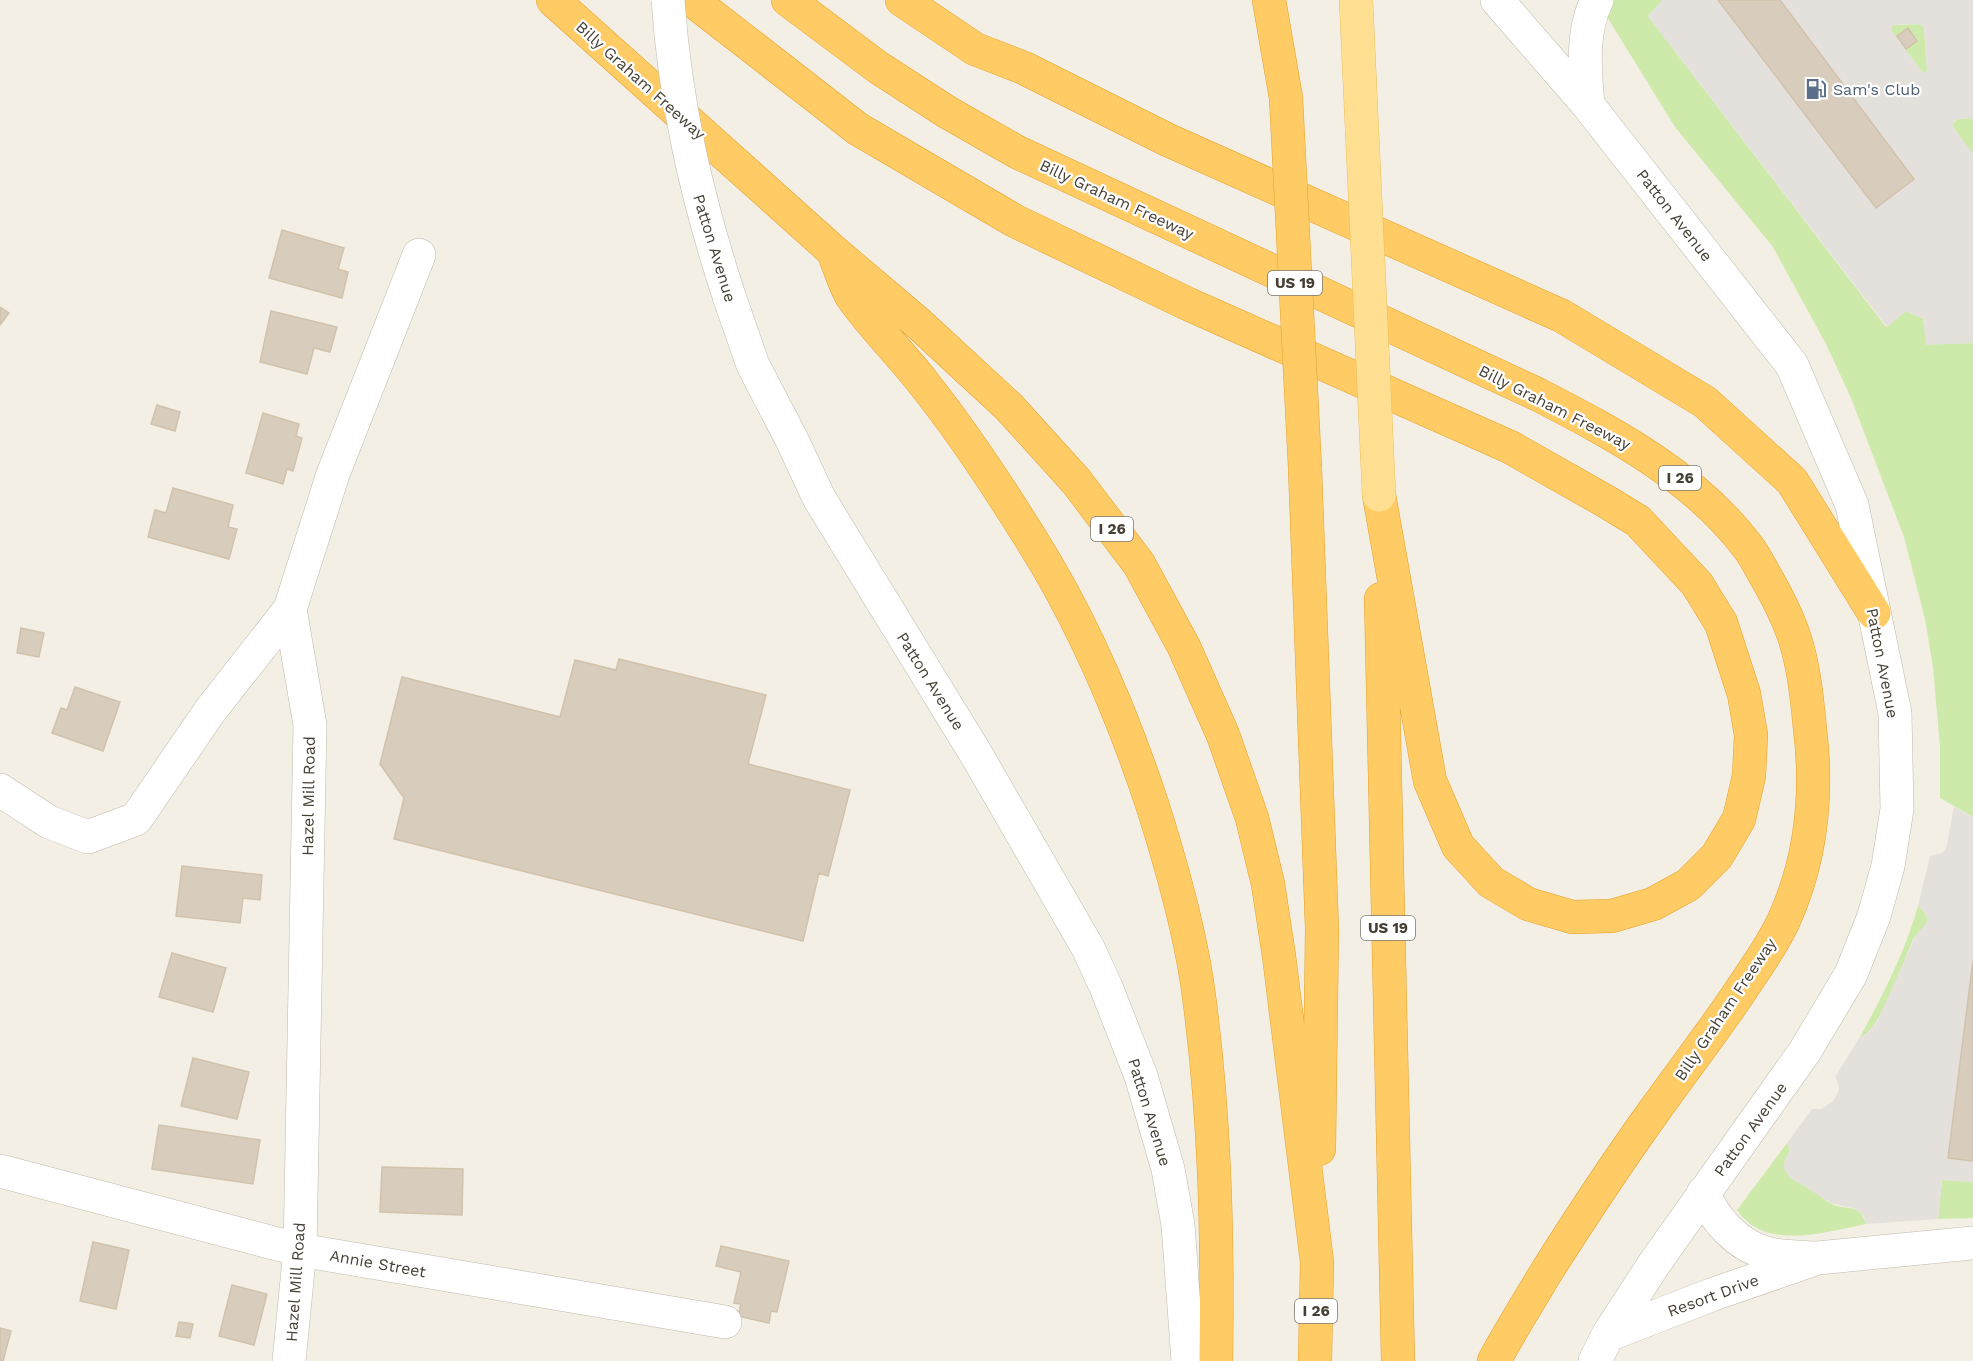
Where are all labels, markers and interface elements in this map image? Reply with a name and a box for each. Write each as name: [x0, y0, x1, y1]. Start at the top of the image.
street label: Billy Graham Freeway: [572, 17, 710, 144]
fuel station icon: Sam's Club: [1804, 77, 1828, 101]
place label: Sam's Club: [1833, 80, 1920, 99]
street label: Billy Graham Freeway: [1037, 155, 1197, 244]
street label: Patton Avenue: [1633, 165, 1717, 265]
street label: Patton Avenue: [689, 192, 740, 304]
road number: US 19: [1268, 271, 1322, 295]
street label: Billy Graham Freeway: [1476, 361, 1634, 454]
road number: I 26: [1659, 466, 1701, 490]
road number: I 26: [1091, 517, 1133, 541]
street label: Patton Avenue: [1863, 606, 1903, 720]
street label: Patton Avenue: [893, 629, 968, 734]
street label: Hazel Mill Road: [298, 736, 319, 856]
road number: US 19: [1361, 916, 1415, 940]
street label: Billy Graham Freeway: [1671, 934, 1781, 1084]
street label: Patton Avenue: [1124, 1056, 1175, 1168]
street label: Patton Avenue: [1710, 1078, 1791, 1180]
street label: Hazel Mill Road: [282, 1222, 309, 1342]
street label: Annie Street: [328, 1246, 428, 1281]
street label: Resort Drive: [1665, 1270, 1761, 1321]
road number: I 26: [1295, 1299, 1337, 1323]

